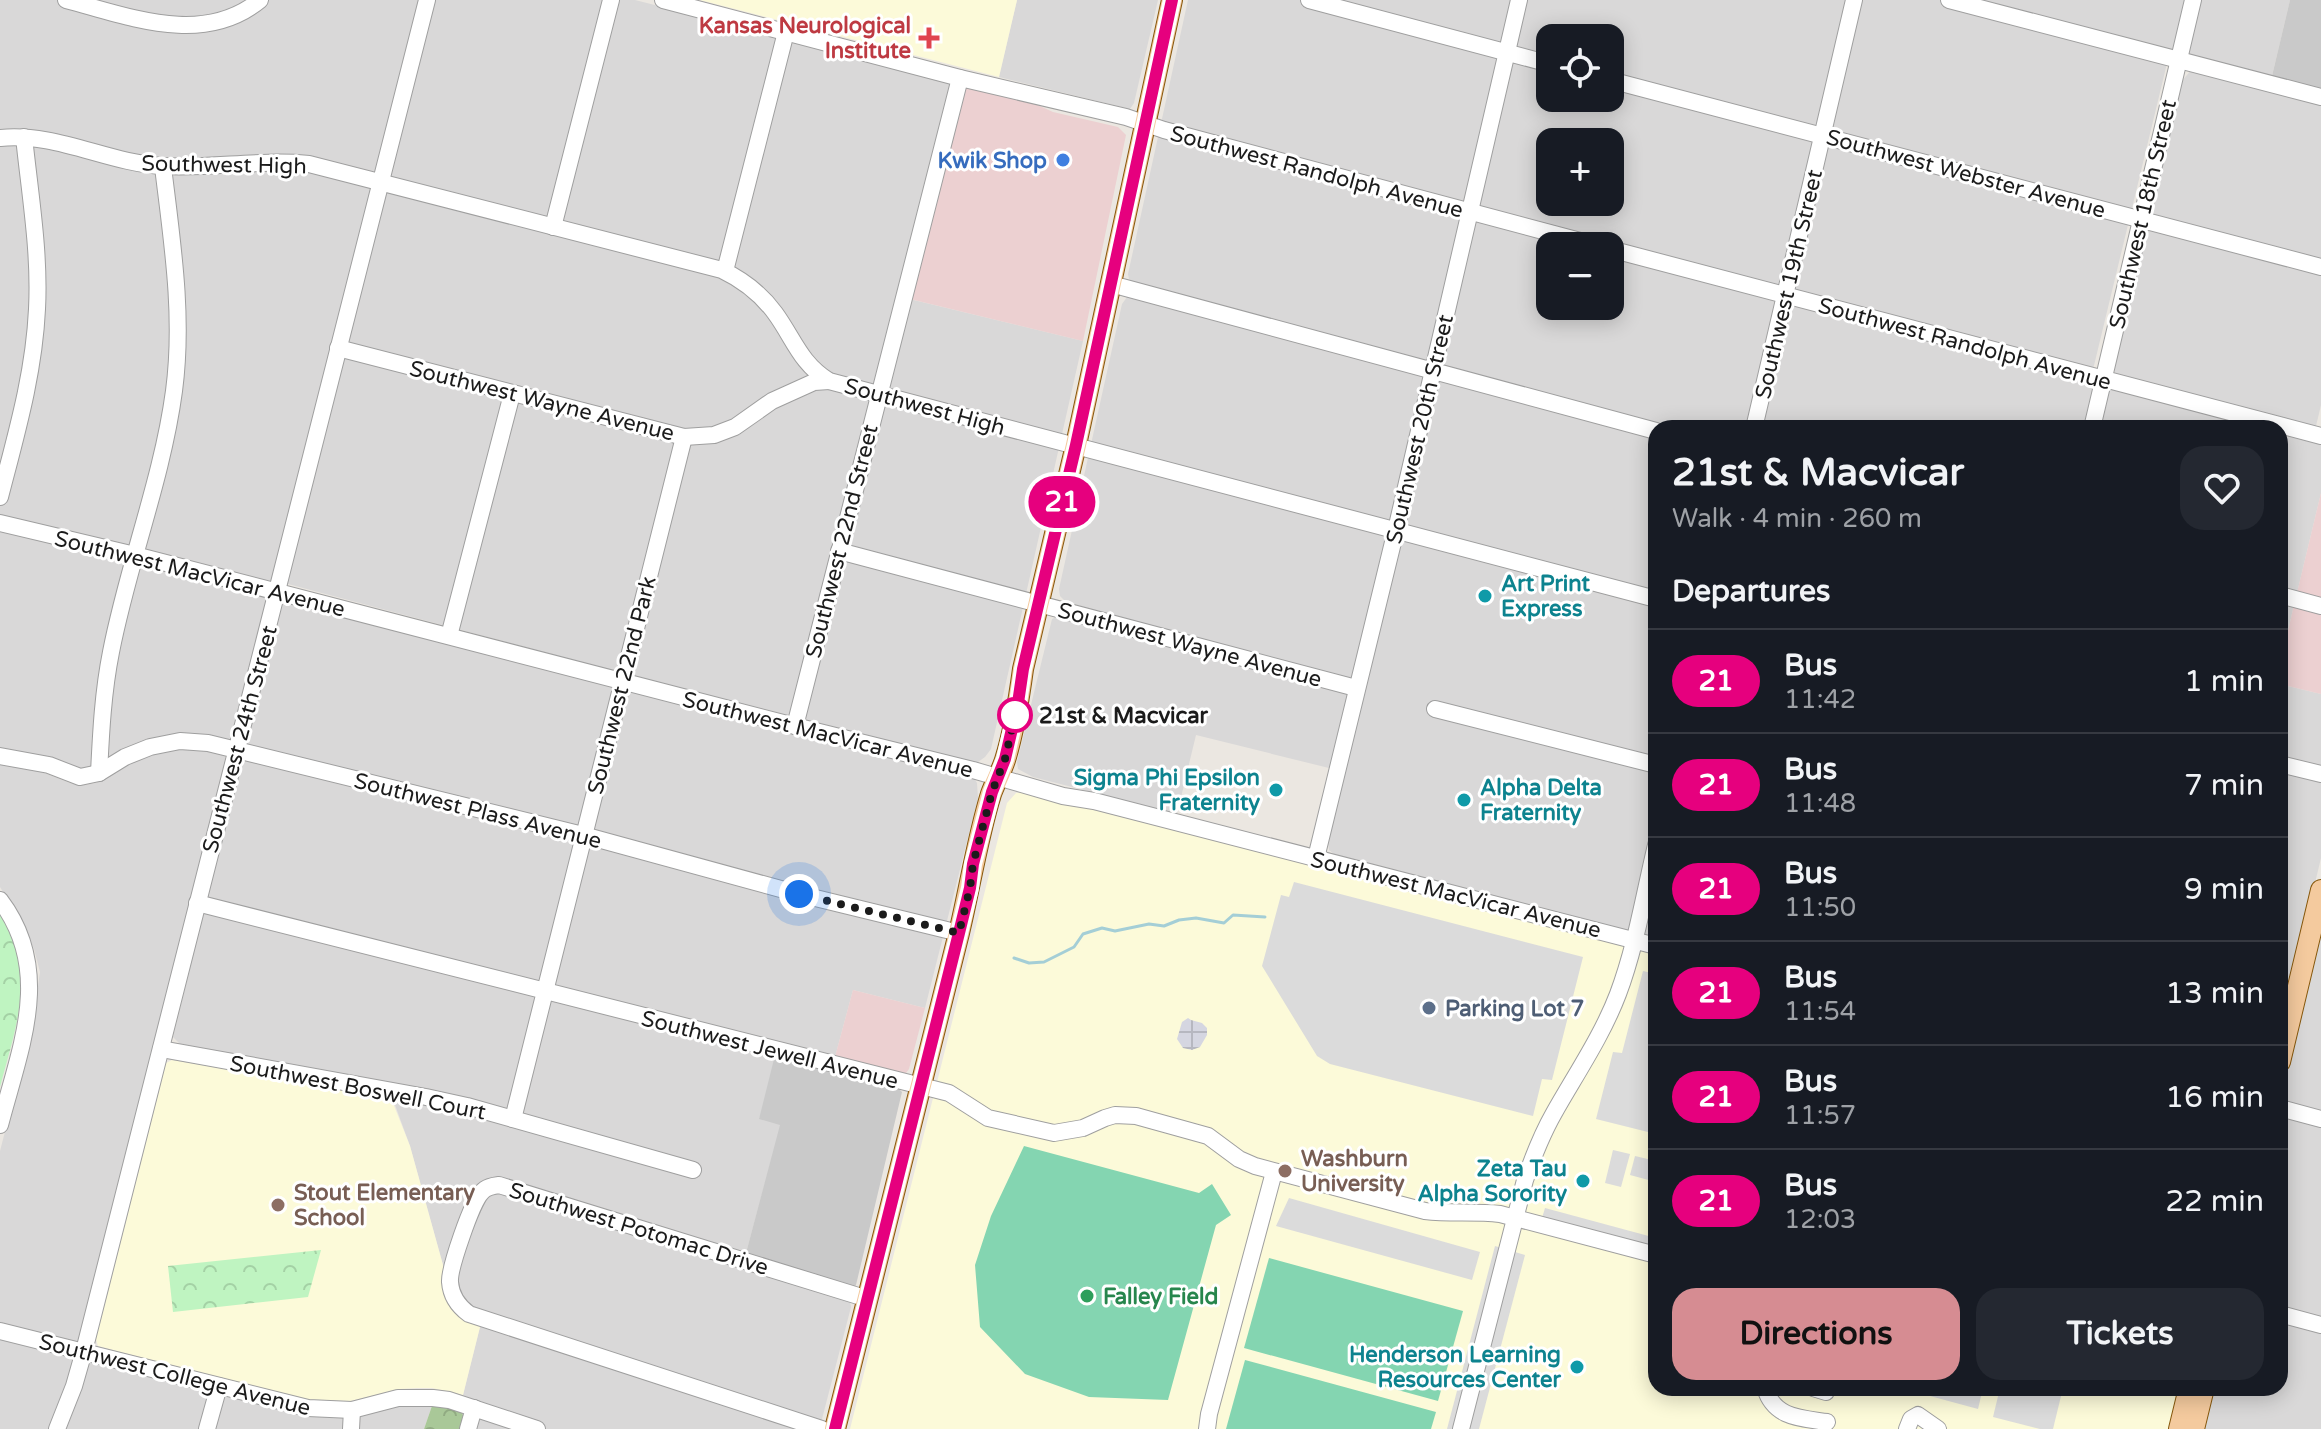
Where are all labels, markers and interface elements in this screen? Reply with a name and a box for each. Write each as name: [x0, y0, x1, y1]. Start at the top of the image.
place label: Kansas Neurological Institute: [699, 13, 911, 64]
map controls: [1536, 24, 1624, 320]
button: locate: [1536, 24, 1624, 112]
marker: Kansas Neurological Institute: [918, 27, 940, 49]
street label: Southwest 18th Street: [2104, 97, 2182, 331]
street label: Southwest Randolph Avenue: [1167, 120, 1466, 224]
street label: Southwest Webster Avenue: [1823, 124, 2108, 224]
button: +: [1536, 128, 1624, 216]
place label: Kwik Shop: [938, 148, 1047, 174]
street label: Southwest High: [141, 151, 307, 179]
marker: Kwik Shop: [1054, 151, 1072, 169]
street label: Southwest 19th Street: [1750, 167, 1828, 401]
button: −: [1536, 232, 1624, 320]
street label: Southwest Randolph Avenue: [1815, 292, 2114, 396]
street label: Southwest 20th Street: [1381, 312, 1459, 546]
street label: Southwest Wayne Avenue: [407, 355, 677, 446]
street label: Southwest High: [841, 373, 1008, 441]
street label: Southwest 22nd Street: [800, 422, 884, 661]
button: heart: [2180, 446, 2264, 530]
text: 21st & Macvicar: [1672, 450, 1964, 496]
line badge: 21: [1026, 476, 1098, 528]
text: 21: [1044, 485, 1080, 519]
text: Walk · 4 min · 260 m: [1672, 503, 1922, 534]
street label: Southwest MacVicar Avenue: [52, 525, 348, 623]
place label: Art Print Express: [1501, 571, 1590, 622]
street label: Southwest 22nd Park: [582, 573, 662, 797]
text: Departures: [1672, 573, 1830, 610]
marker: Art Print Express: [1476, 587, 1494, 605]
street label: Southwest Wayne Avenue: [1055, 597, 1324, 693]
street label: Southwest 24th Street: [197, 623, 283, 856]
text: Bus: [1784, 647, 1837, 684]
text: 1 min: [2184, 663, 2264, 700]
text: 21: [1698, 664, 1734, 698]
text: 11:42: [1784, 684, 1856, 715]
street label: Southwest MacVicar Avenue: [680, 686, 976, 784]
marker: 21st & Macvicar: [998, 698, 1032, 732]
place label: 21st & Macvicar: [1039, 703, 1209, 729]
text: Bus: [1784, 751, 1837, 788]
place label: Sigma Phi Epsilon Fraternity: [1074, 765, 1260, 816]
text: 7 min: [2184, 767, 2264, 804]
street label: Southwest Plass Avenue: [351, 768, 604, 854]
text: 21: [1698, 768, 1734, 802]
place label: Alpha Delta Fraternity: [1480, 775, 1602, 826]
marker: Sigma Phi Epsilon Fraternity: [1267, 781, 1285, 799]
text: 11:48: [1784, 788, 1856, 819]
marker: Alpha Delta Fraternity: [1455, 791, 1473, 809]
street label: Southwest MacVicar Avenue: [1308, 846, 1604, 944]
text: Bus: [1784, 855, 1837, 892]
text: 9 min: [2184, 871, 2264, 908]
text: 21: [1698, 872, 1734, 906]
your location: [779, 874, 819, 914]
text: 11:50: [1784, 892, 1856, 923]
text: Bus: [1784, 959, 1837, 996]
text: 13 min: [2165, 975, 2264, 1012]
text: 21: [1698, 976, 1734, 1010]
place label: Parking Lot 7: [1445, 996, 1584, 1022]
text: 11:54: [1784, 996, 1856, 1027]
marker: Parking Lot 7: [1420, 999, 1438, 1017]
street label: Southwest Jewell Avenue: [639, 1005, 901, 1095]
street label: Southwest Boswell Court: [228, 1050, 488, 1126]
text: Bus: [1784, 1063, 1837, 1100]
text: 16 min: [2165, 1079, 2264, 1116]
text: 21: [1698, 1080, 1734, 1114]
text: 11:57: [1784, 1100, 1856, 1131]
place label: Washburn University: [1301, 1146, 1408, 1197]
place label: Zeta Tau Alpha Sorority: [1417, 1156, 1567, 1207]
marker: Washburn University: [1276, 1162, 1294, 1180]
text: Bus: [1784, 1167, 1837, 1204]
marker: Zeta Tau Alpha Sorority: [1574, 1172, 1592, 1190]
street label: Southwest Potomac Drive: [506, 1177, 772, 1281]
place label: Stout Elementary School: [294, 1180, 475, 1231]
text: 22 min: [2165, 1183, 2264, 1220]
text: 21: [1698, 1184, 1734, 1218]
marker: Stout Elementary School: [269, 1196, 287, 1214]
text: 12:03: [1784, 1204, 1856, 1235]
place label: Falley Field: [1103, 1284, 1218, 1310]
marker: Falley Field: [1078, 1287, 1096, 1305]
button: Directions: [1672, 1288, 1960, 1380]
button: Tickets: [1976, 1288, 2264, 1380]
street label: Southwest College Avenue: [36, 1329, 313, 1421]
place label: Henderson Learning Resources Center: [1349, 1342, 1562, 1393]
marker: Henderson Learning Resources Center: [1568, 1358, 1586, 1376]

